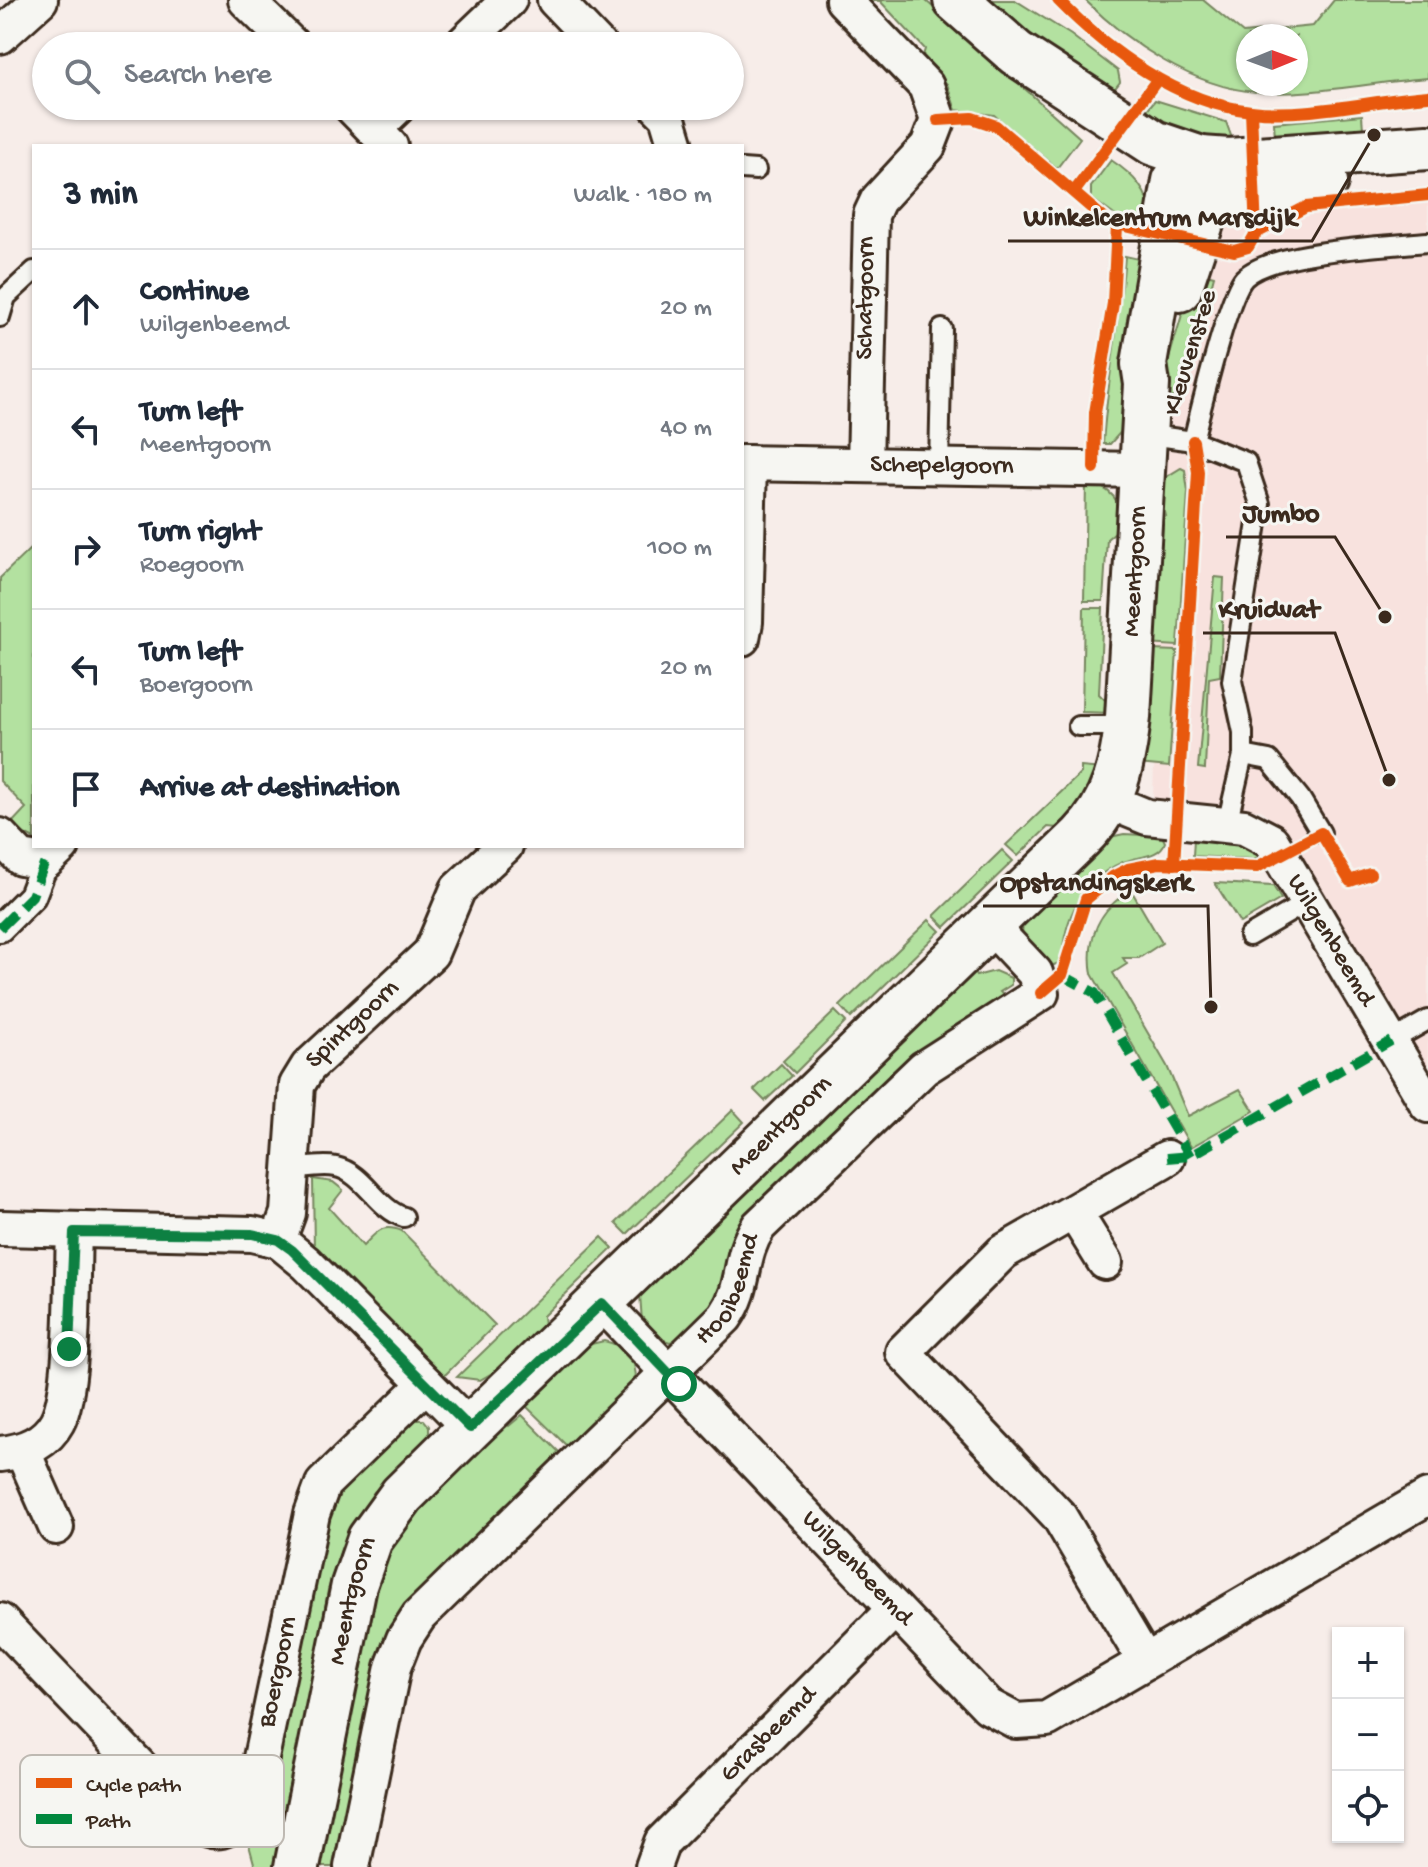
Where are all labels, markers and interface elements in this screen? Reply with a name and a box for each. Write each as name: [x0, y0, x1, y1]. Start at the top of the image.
north arrow: [1236, 24, 1308, 96]
search box: [32, 32, 744, 120]
icon: search: [60, 54, 104, 98]
text: Search here: [124, 59, 272, 94]
text: 3 min: [64, 176, 137, 216]
text: Walk · 180 m: [574, 181, 712, 212]
callout: Winkelcentrum Marsdijk: [1008, 189, 1312, 241]
text: Winkelcentrum Marsdijk: [1023, 203, 1300, 236]
street label: Schatgoorn: [850, 235, 884, 360]
text: Continue: [140, 276, 249, 311]
street label: Kleuvenstee: [1158, 286, 1226, 420]
icon: ahead: [64, 287, 108, 331]
text: 20 m: [660, 294, 712, 325]
text: Wilgenbeemd: [140, 311, 288, 342]
text: Turn left: [140, 396, 241, 431]
icon: left: [64, 407, 108, 451]
text: 40 m: [660, 414, 712, 445]
text: Meentgoorn: [140, 431, 271, 462]
street label: Schepelgoorn: [870, 450, 1015, 483]
callout: Jumbo: [1226, 485, 1335, 537]
text: Jumbo: [1241, 499, 1320, 532]
street label: Meentgoorn: [1117, 504, 1156, 638]
text: Turn right: [140, 516, 260, 551]
icon: right: [64, 527, 108, 571]
text: 100 m: [647, 534, 712, 565]
text: Roegoorn: [140, 551, 244, 582]
callout: Kruidvat: [1203, 581, 1335, 633]
text: Kruidvat: [1218, 595, 1322, 628]
text: Turn left: [140, 636, 241, 671]
icon: left: [64, 647, 108, 691]
text: 20 m: [660, 654, 712, 685]
text: Boergoorn: [140, 671, 253, 702]
icon: arrive: [64, 767, 108, 811]
text: Arrive at destination: [140, 772, 400, 807]
callout: Opstandingskerk: [983, 854, 1208, 906]
text: Opstandingskerk: [1000, 868, 1196, 901]
street label: Wilgenbeemd: [1279, 869, 1382, 1014]
street label: Spintgoorn: [300, 973, 407, 1076]
street label: Meentgoorn: [724, 1069, 840, 1183]
street label: Hooibeemd: [690, 1227, 768, 1352]
route end: [51, 1331, 87, 1367]
route start: [661, 1366, 697, 1402]
street label: Wilgenbeemd: [794, 1504, 920, 1634]
street label: Meentgoorn: [323, 1532, 385, 1668]
street label: Boergoorn: [252, 1613, 306, 1731]
map controls: [1332, 1627, 1404, 1843]
button: +: [1332, 1627, 1404, 1699]
street label: Grasbeemd: [714, 1679, 825, 1790]
button: −: [1332, 1699, 1404, 1771]
legend: [20, 1755, 284, 1847]
button: locate: [1332, 1771, 1404, 1843]
text: Cycle path: [86, 1774, 182, 1800]
text: Path: [85, 1810, 131, 1836]

